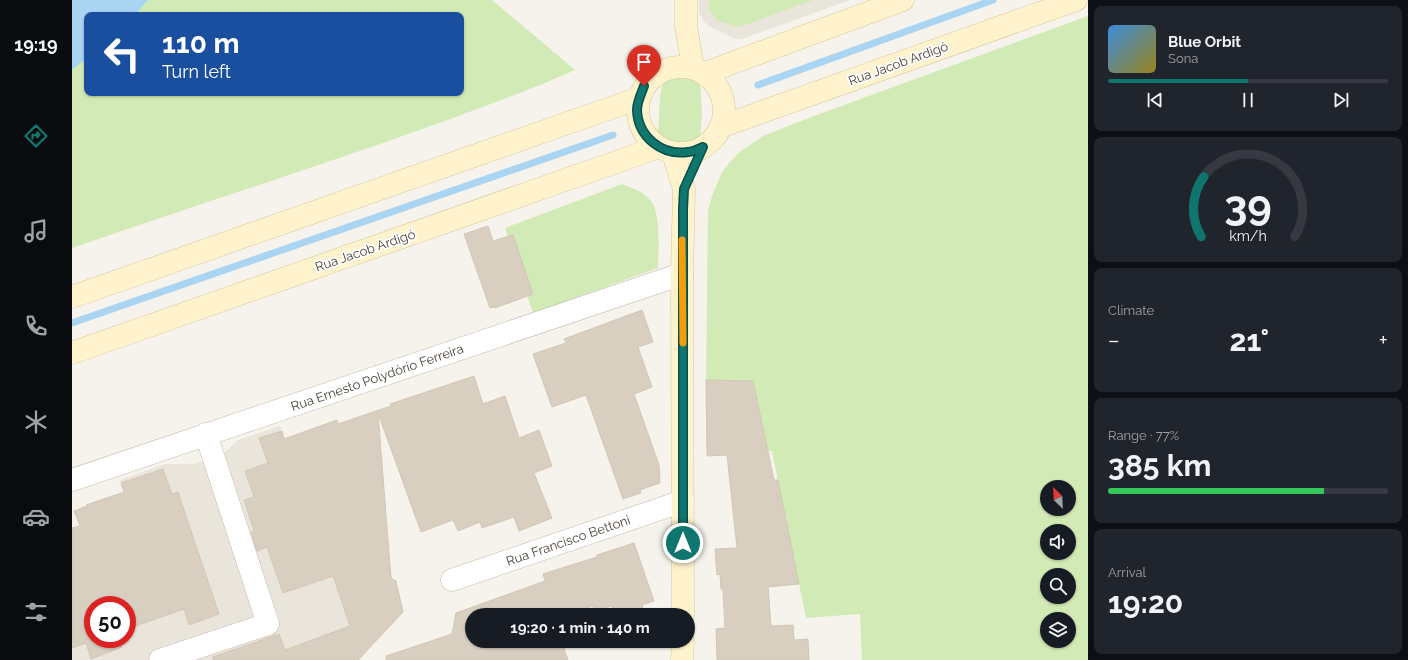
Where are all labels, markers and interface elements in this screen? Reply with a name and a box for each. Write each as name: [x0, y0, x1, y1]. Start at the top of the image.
text: 110 m: [162, 27, 240, 60]
icon: left: [96, 28, 148, 80]
text: Blue Orbit: [1168, 33, 1241, 51]
text: 19:19: [14, 34, 58, 55]
street label: Rua Jacob Ardigó: [846, 38, 950, 88]
pin: [627, 45, 661, 86]
icon: arrive: [633, 51, 655, 73]
text: Sona: [1168, 51, 1198, 66]
text: Turn left: [162, 61, 231, 82]
icon: previous: [1144, 89, 1166, 111]
icon: pause: [1237, 89, 1259, 111]
icon: next: [1330, 89, 1352, 111]
icon: directions: [22, 122, 50, 150]
text: 39: [1224, 181, 1272, 230]
icon: music: [22, 217, 50, 245]
street label: Rua Jacob Ardigó: [313, 226, 417, 275]
text: km/h: [1229, 228, 1267, 244]
text: Climate: [1108, 303, 1154, 318]
icon: phone: [22, 312, 50, 340]
text: 21°: [1230, 323, 1269, 358]
text: −: [1108, 327, 1120, 353]
text: +: [1379, 327, 1388, 353]
street label: Rua Ernesto Polydório Ferreira: [289, 341, 465, 414]
icon: climate: [22, 408, 50, 436]
text: Range · 77%: [1108, 428, 1179, 443]
text: 385 km: [1108, 448, 1211, 483]
north arrow: [1040, 480, 1076, 516]
map controls: [1040, 480, 1076, 648]
icon: car: [22, 503, 50, 531]
street label: Rua Francisco Bettoni: [504, 512, 632, 569]
position arrow: [662, 522, 704, 564]
button: sound: [1040, 524, 1076, 560]
text: Arrival: [1108, 565, 1146, 580]
button: search: [1040, 568, 1076, 604]
text: 19:20: [1108, 585, 1183, 620]
speed limit sign: 50: [84, 596, 136, 648]
icon: filters: [22, 598, 50, 626]
button: layers: [1040, 612, 1076, 648]
text: 19:20 · 1 min · 140 m: [510, 619, 650, 637]

